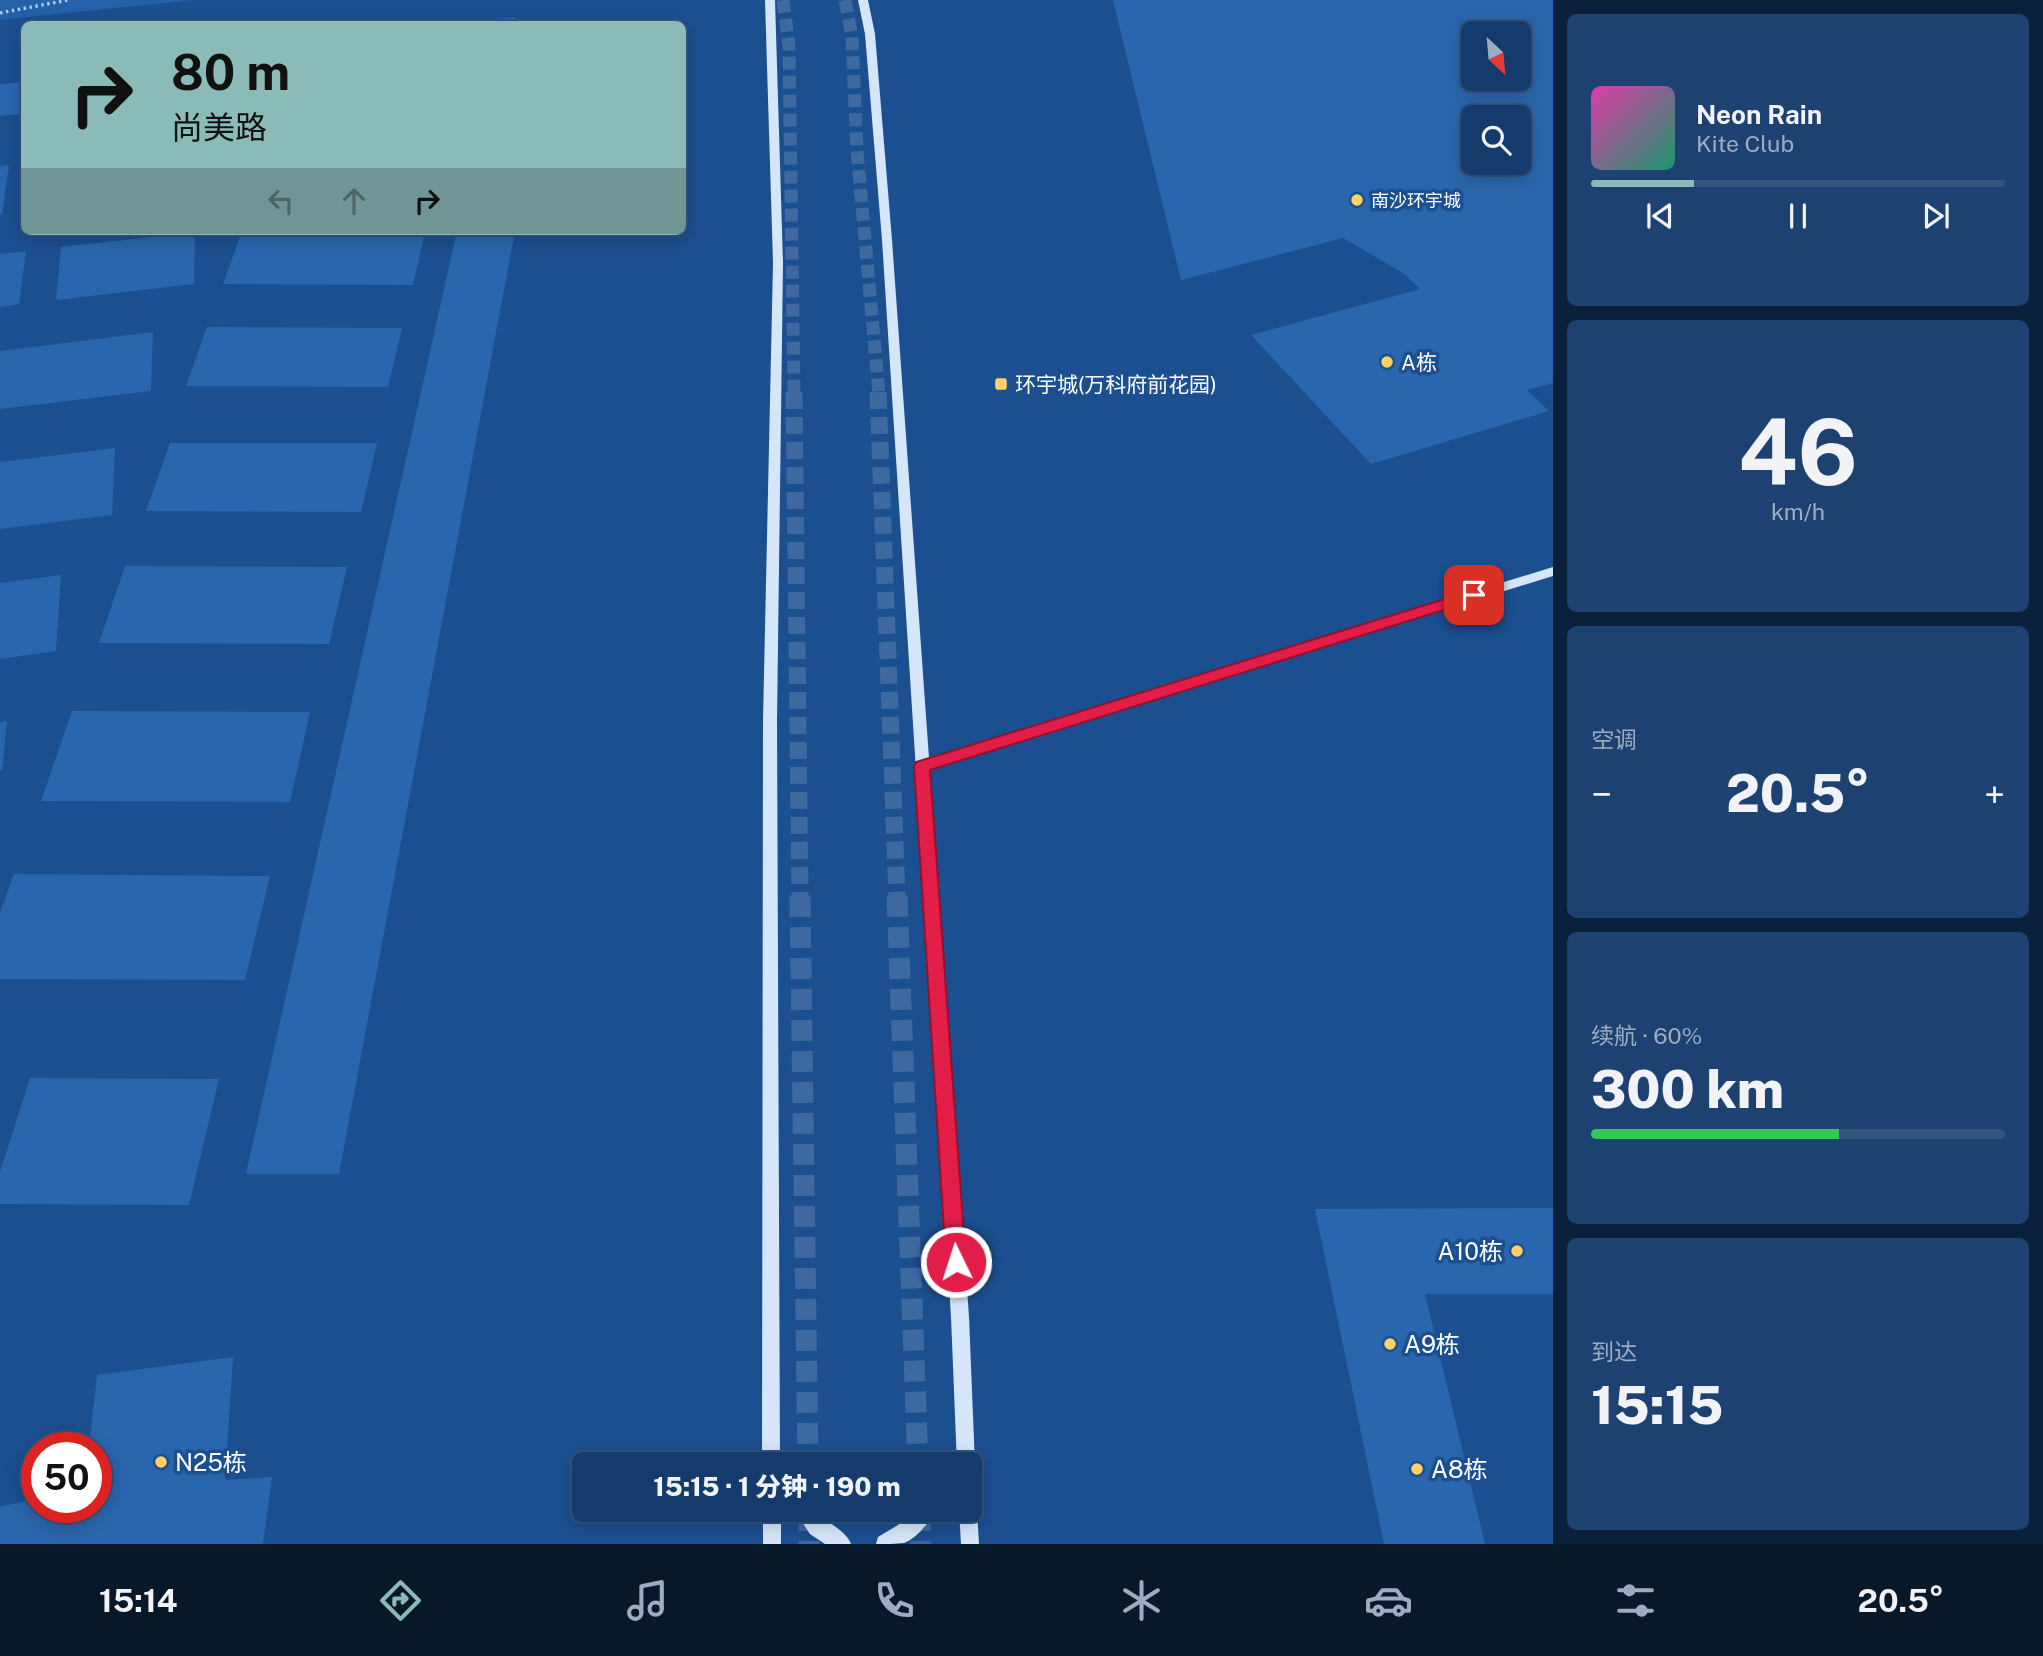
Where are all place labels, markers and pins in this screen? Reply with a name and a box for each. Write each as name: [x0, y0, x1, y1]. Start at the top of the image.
place label: 南沙环宇城: [1371, 190, 1461, 211]
marker: 南沙环宇城: [1349, 192, 1365, 208]
place label: A栋: [1401, 350, 1437, 375]
marker: A栋: [1379, 354, 1395, 370]
place label: 环宇城(万科府前花园): [1015, 372, 1217, 397]
marker: 环宇城(万科府前花园): [993, 376, 1009, 392]
pin: [1444, 565, 1504, 625]
place label: A10栋: [1438, 1237, 1503, 1265]
marker: A10栋: [1509, 1243, 1525, 1259]
place label: A9栋: [1404, 1330, 1460, 1358]
marker: A9栋: [1382, 1336, 1398, 1352]
place label: N25栋: [175, 1448, 247, 1476]
marker: N25栋: [153, 1454, 169, 1470]
place label: A8栋: [1431, 1455, 1487, 1483]
marker: A8栋: [1409, 1461, 1425, 1477]

